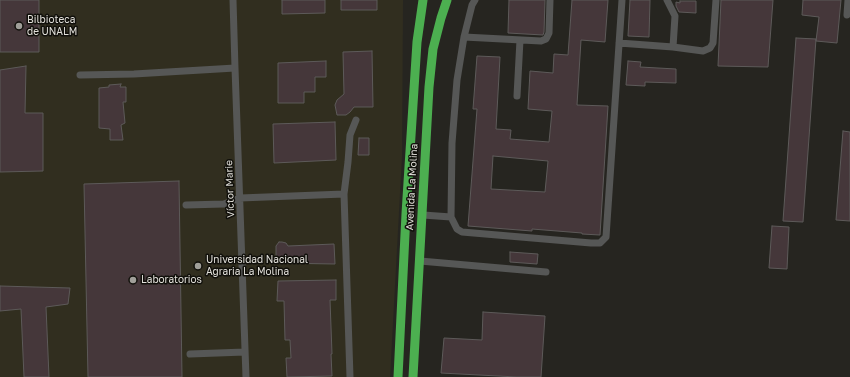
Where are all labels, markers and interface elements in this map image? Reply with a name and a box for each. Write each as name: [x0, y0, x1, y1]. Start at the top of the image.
place label: Bilbioteca de UNALM: [27, 14, 77, 38]
marker: Bilbioteca de UNALM: [14, 21, 24, 31]
street label: Avenida La Molina: [404, 143, 420, 231]
street label: Víctor Marie: [223, 160, 237, 218]
place label: Universidad Nacional Agraria La Molina: [206, 254, 308, 278]
marker: Universidad Nacional Agraria La Molina: [193, 261, 203, 271]
place label: Laboratorios: [141, 274, 202, 286]
marker: Laboratorios: [128, 275, 138, 285]

